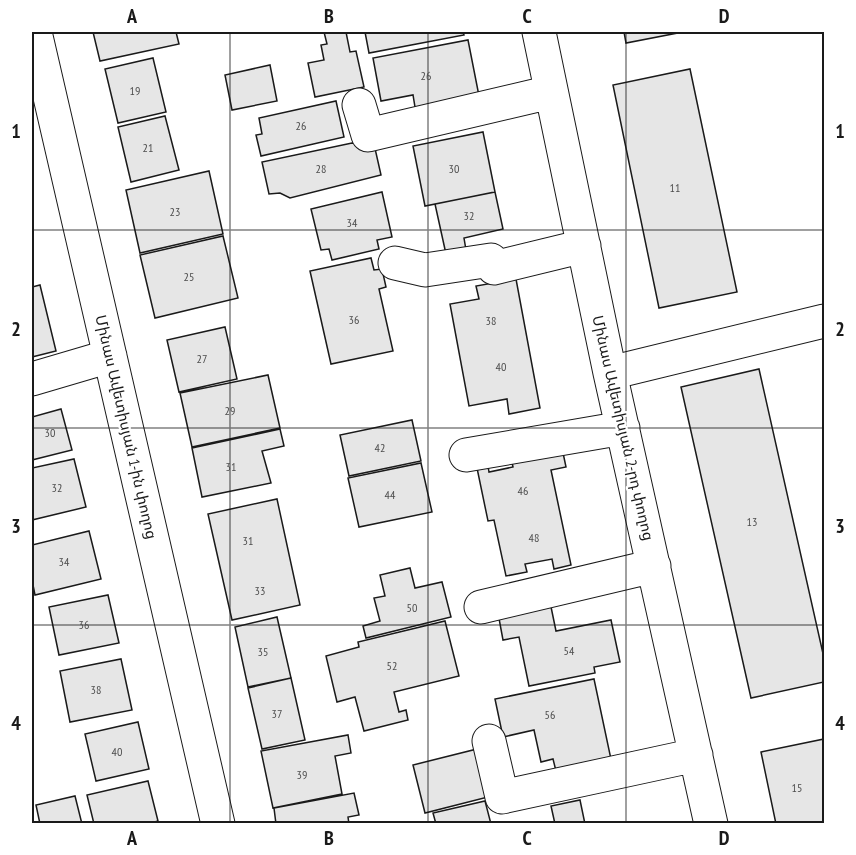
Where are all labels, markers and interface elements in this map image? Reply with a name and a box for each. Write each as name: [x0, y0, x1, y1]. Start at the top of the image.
text: A: [126, 3, 138, 29]
text: B: [324, 3, 334, 29]
text: C: [522, 3, 532, 29]
text: D: [719, 3, 730, 29]
house number: 26: [421, 68, 431, 83]
house number: 19: [130, 83, 140, 98]
text: 1: [11, 118, 21, 144]
house number: 26: [296, 118, 306, 133]
text: 1: [835, 118, 845, 144]
house number: 21: [143, 140, 153, 155]
house number: 28: [316, 161, 326, 176]
house number: 30: [449, 161, 459, 176]
house number: 11: [670, 180, 680, 195]
house number: 23: [170, 204, 180, 219]
house number: 32: [464, 208, 474, 223]
house number: 34: [347, 215, 358, 230]
house number: 25: [184, 269, 194, 284]
house number: 36: [349, 312, 359, 327]
street label: Մինաս Ավետիսյան 1-ին փողոց: [91, 313, 162, 541]
house number: 38: [486, 313, 496, 328]
street label: Մինաս Ավետիսյան 2-րդ փողոց: [588, 313, 659, 542]
text: 2: [11, 316, 21, 342]
text: 2: [835, 316, 845, 342]
house number: 27: [197, 351, 207, 366]
house number: 40: [496, 359, 506, 374]
house number: 29: [225, 403, 235, 418]
house number: 30: [45, 425, 55, 440]
house number: 42: [375, 440, 385, 455]
house number: 31: [226, 459, 236, 474]
house number: 32: [52, 480, 62, 495]
house number: 46: [518, 483, 528, 498]
house number: 44: [385, 487, 396, 502]
text: 3: [11, 513, 21, 539]
text: 3: [835, 513, 845, 539]
house number: 13: [747, 514, 757, 529]
house number: 48: [529, 530, 539, 545]
house number: 31: [243, 533, 253, 548]
house number: 34: [59, 554, 70, 569]
house number: 33: [255, 583, 265, 598]
house number: 50: [407, 600, 417, 615]
house number: 36: [79, 617, 89, 632]
house number: 54: [564, 643, 575, 658]
house number: 35: [258, 644, 268, 659]
house number: 52: [387, 658, 397, 673]
house number: 38: [91, 682, 101, 697]
house number: 37: [272, 706, 282, 721]
house number: 56: [545, 707, 555, 722]
text: 4: [11, 710, 21, 736]
text: 4: [835, 710, 845, 736]
house number: 40: [112, 744, 122, 759]
house number: 39: [297, 767, 307, 782]
house number: 15: [792, 780, 802, 795]
text: A: [126, 825, 138, 851]
text: B: [324, 825, 334, 851]
text: C: [522, 825, 532, 851]
text: D: [719, 825, 730, 851]

